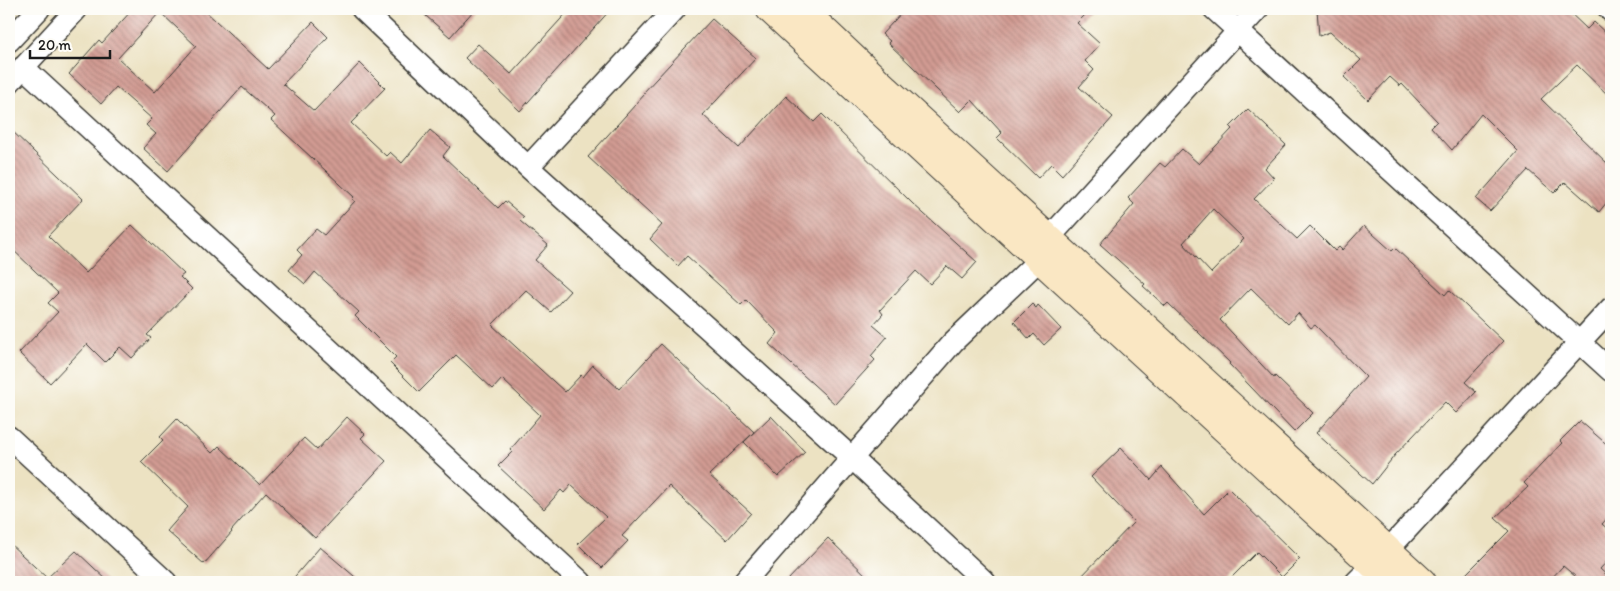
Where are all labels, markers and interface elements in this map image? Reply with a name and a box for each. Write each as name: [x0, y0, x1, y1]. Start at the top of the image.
scale bar: [30, 28, 110, 60]
text: 20 m: [38, 36, 72, 54]

